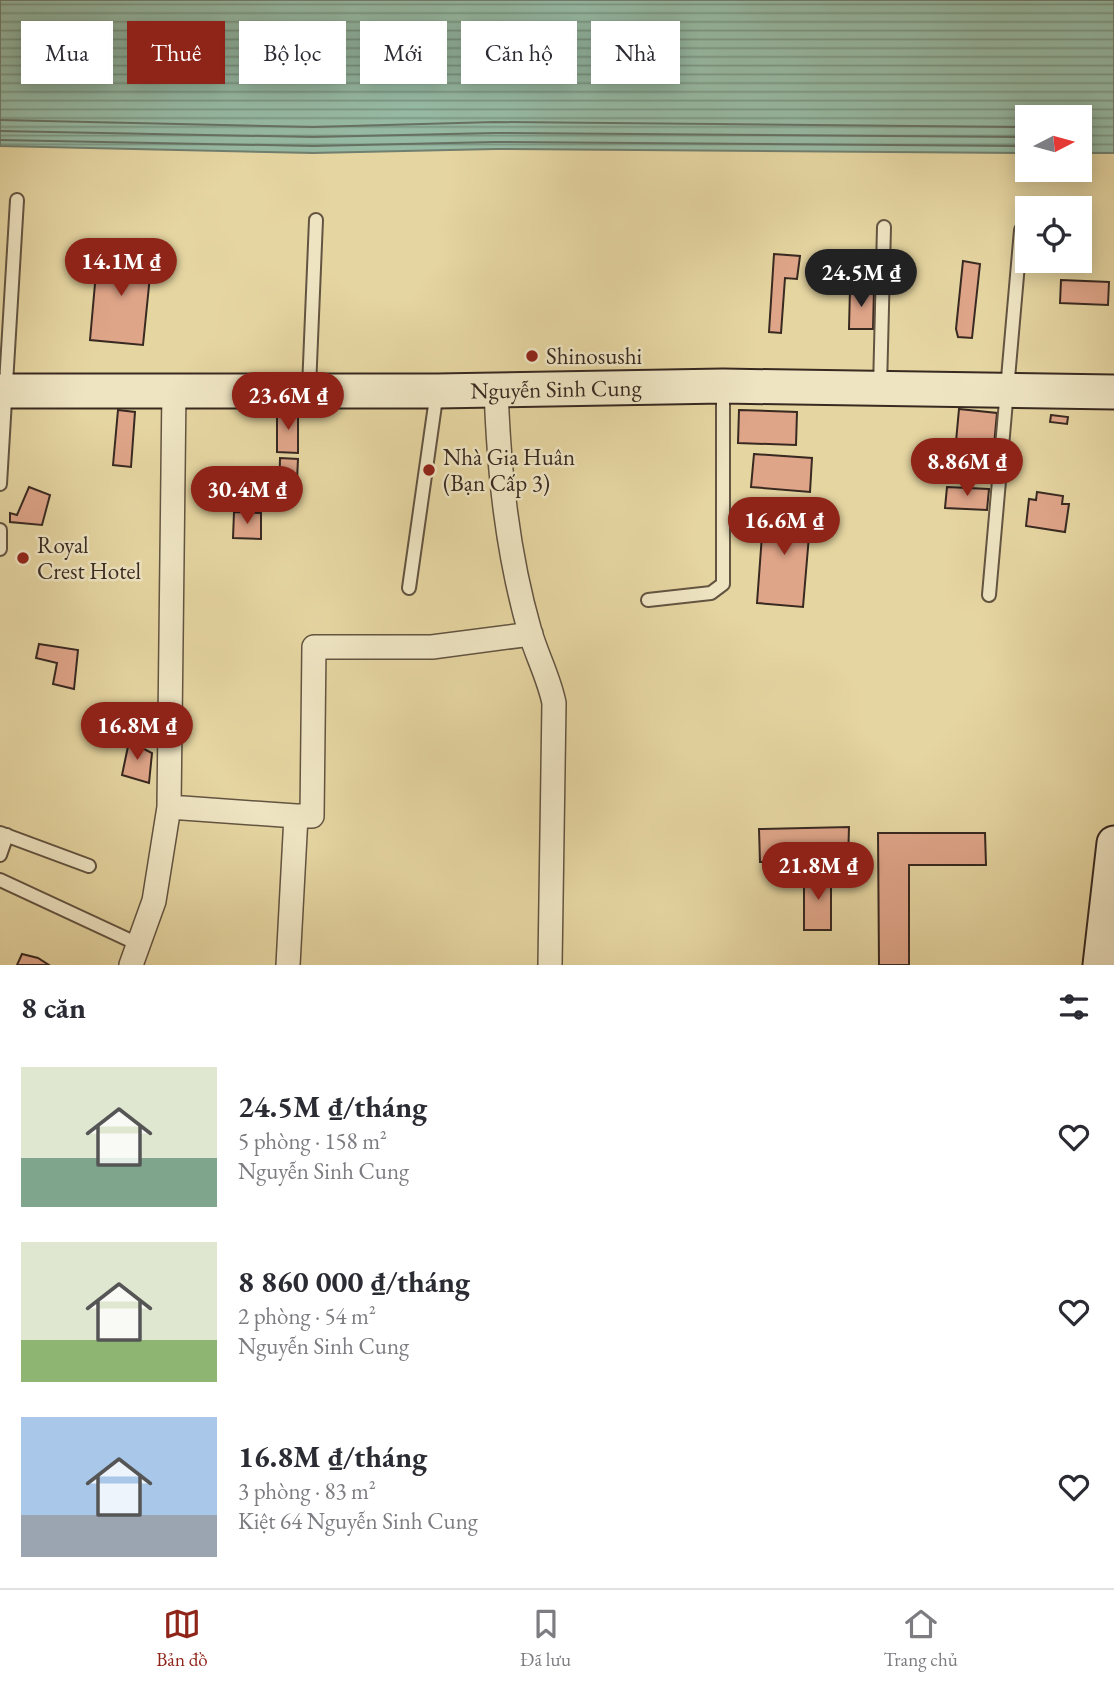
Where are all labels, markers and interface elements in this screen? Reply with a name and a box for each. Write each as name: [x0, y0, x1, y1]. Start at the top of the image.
chip: Mua: [21, 21, 113, 84]
chip: Thuê: [127, 21, 225, 84]
chip: Bộ lọc: [239, 21, 346, 84]
chip: Mới: [360, 21, 447, 84]
chip: Căn hộ: [461, 21, 577, 84]
chip: Nhà: [591, 21, 680, 84]
north arrow: [1015, 105, 1092, 182]
map controls: [1015, 105, 1092, 273]
button: locate: [1015, 196, 1092, 273]
pin: 14.1M ₫: [56, 238, 186, 298]
text: 14.1M ₫: [81, 246, 161, 276]
pin: 24.5M ₫: [796, 250, 926, 309]
text: 24.5M ₫: [821, 257, 901, 287]
place label: Shinosushi: [546, 341, 643, 371]
marker: Shinosushi: [524, 348, 540, 364]
pin: 23.6M ₫: [223, 372, 353, 432]
street label: Nguyễn Sinh Cung: [470, 372, 643, 405]
text: 23.6M ₫: [248, 380, 328, 410]
pin: 8.86M ₫: [902, 438, 1032, 498]
place label: Nhà Gia Huân (Bạn Cấp 3): [443, 442, 575, 498]
text: 8.86M ₫: [927, 446, 1007, 476]
marker: Nhà Gia Huân (Bạn Cấp 3): [421, 462, 437, 478]
pin: 30.4M ₫: [182, 466, 312, 526]
text: 30.4M ₫: [207, 474, 287, 504]
pin: 16.6M ₫: [719, 498, 849, 557]
text: 16.6M ₫: [744, 505, 824, 535]
place label: Royal Crest Hotel: [37, 530, 141, 586]
marker: Royal Crest Hotel: [15, 550, 31, 566]
pin: 16.8M ₫: [72, 702, 202, 762]
text: 16.8M ₫: [97, 710, 177, 740]
pin: 21.8M ₫: [753, 842, 883, 902]
text: 21.8M ₫: [778, 850, 858, 880]
text: 8 căn: [21, 988, 86, 1027]
icon: filters: [1055, 988, 1093, 1026]
text: 24.5M ₫/tháng: [238, 1087, 427, 1126]
icon: home: [77, 1095, 161, 1179]
icon: heart: [1055, 1118, 1093, 1156]
text: 5 phòng · 158 m²: [238, 1126, 387, 1156]
text: Nguyễn Sinh Cung: [238, 1156, 409, 1186]
text: 8 860 000 ₫/tháng: [238, 1262, 470, 1301]
icon: home: [77, 1270, 161, 1354]
icon: heart: [1055, 1293, 1093, 1331]
text: 2 phòng · 54 m²: [238, 1301, 376, 1331]
text: Nguyễn Sinh Cung: [238, 1331, 409, 1361]
text: 16.8M ₫/tháng: [238, 1437, 427, 1476]
icon: home: [77, 1445, 161, 1529]
icon: heart: [1055, 1468, 1093, 1506]
text: 3 phòng · 83 m²: [238, 1476, 376, 1506]
text: Kiệt 64 Nguyễn Sinh Cung: [238, 1506, 478, 1536]
tab: Bản đồ: [156, 1605, 208, 1672]
tab: Đã lưu: [520, 1605, 571, 1672]
tab: Trang chủ: [883, 1605, 958, 1672]

